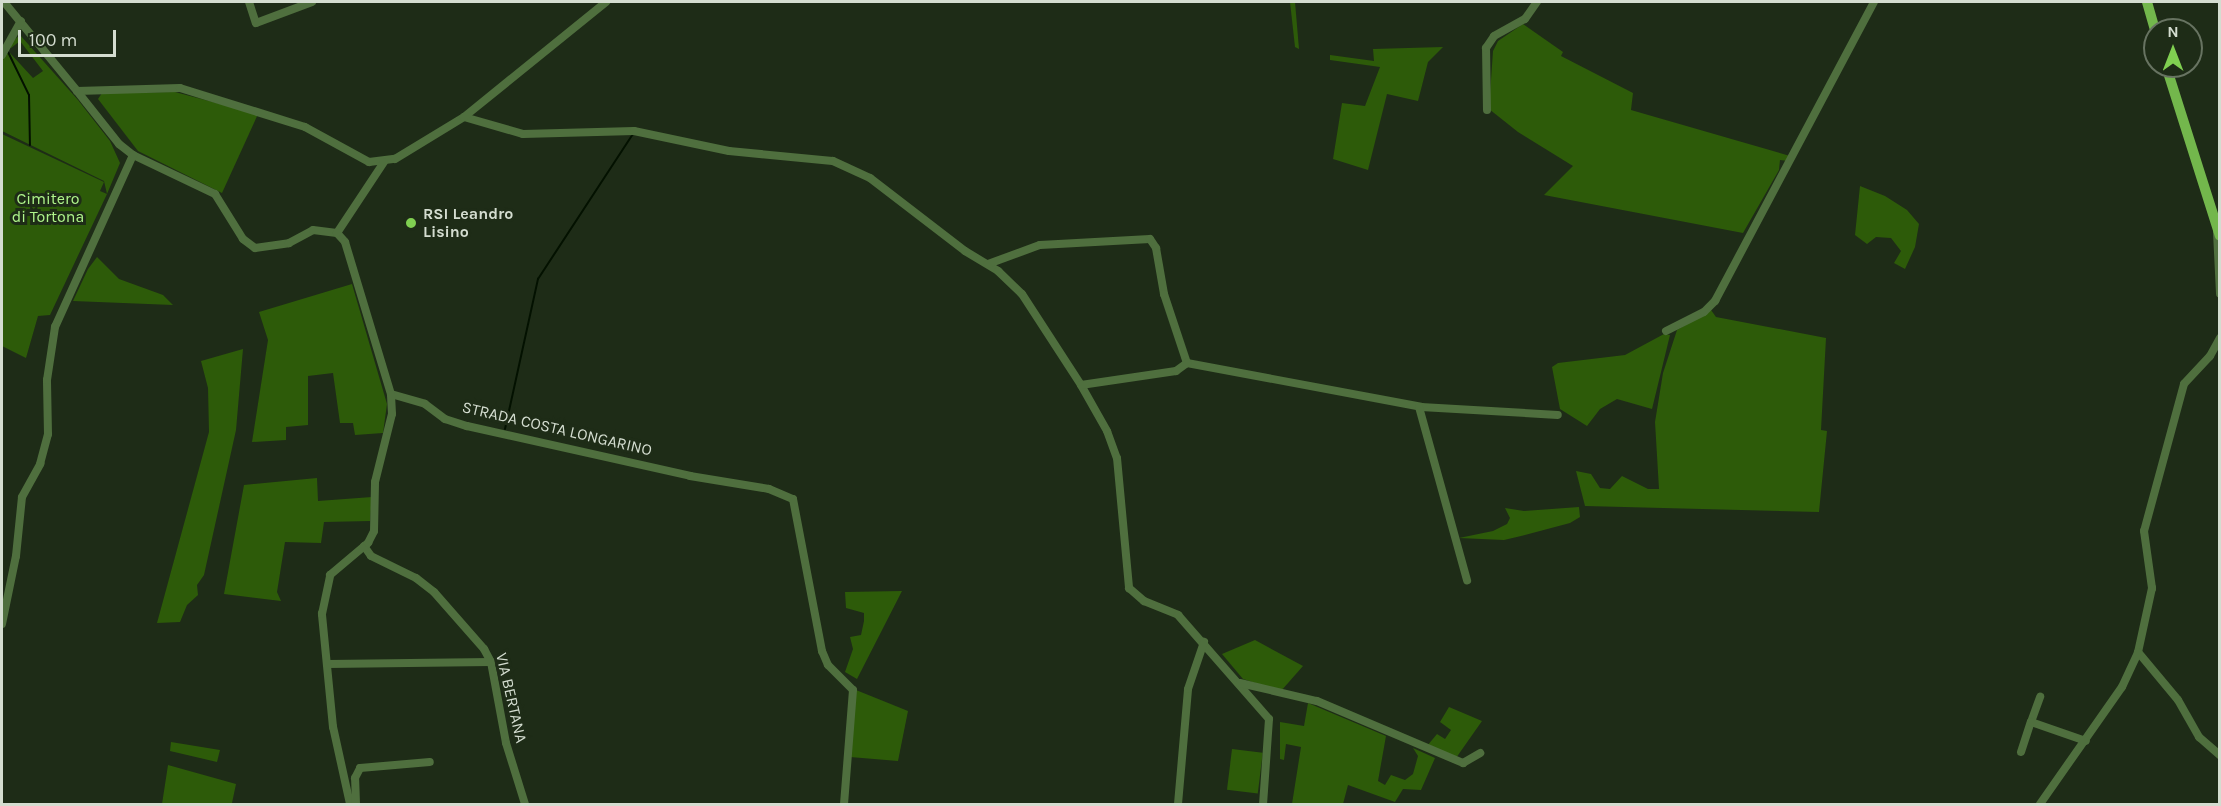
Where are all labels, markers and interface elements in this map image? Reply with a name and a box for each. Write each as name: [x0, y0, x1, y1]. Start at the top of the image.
scale bar: [21, 18, 118, 56]
north arrow: [2143, 18, 2203, 78]
text: N: [2167, 22, 2179, 41]
text: 100 m: [29, 29, 77, 51]
park label: Cimitero di Tortona: [12, 189, 84, 227]
place label: RSI Leandro Lisino: [423, 204, 513, 242]
marker: RSI Leandro Lisino: [404, 216, 418, 230]
street label: STRADA COSTA LONGARINO: [460, 398, 654, 460]
street label: VIA BERTANA: [491, 651, 531, 745]

